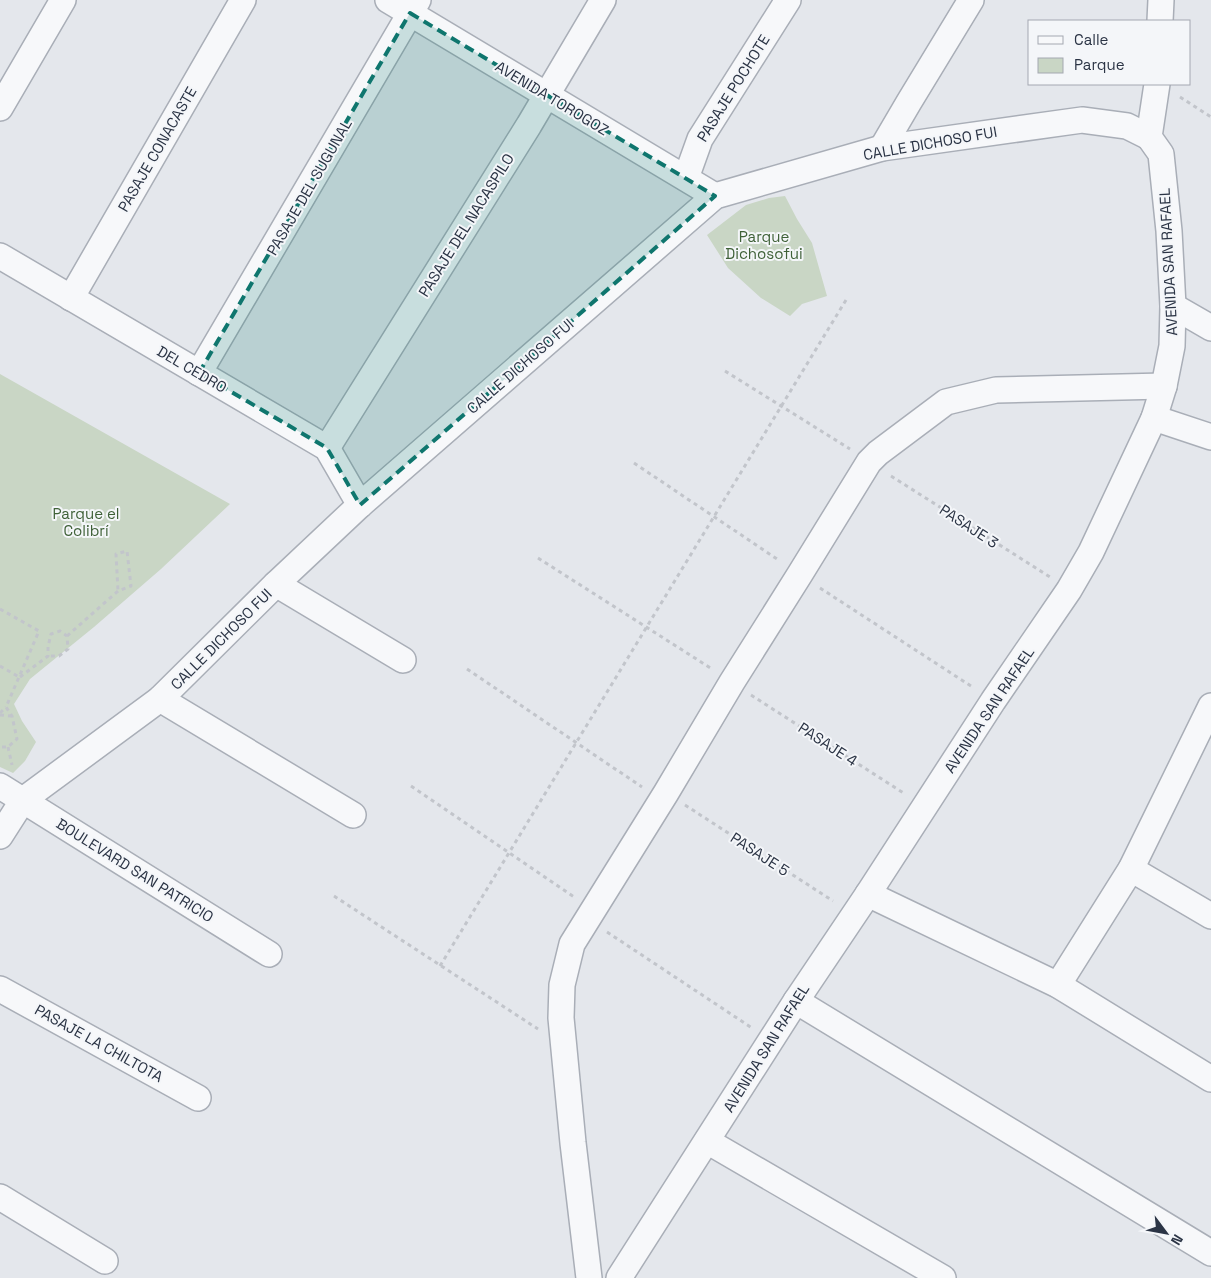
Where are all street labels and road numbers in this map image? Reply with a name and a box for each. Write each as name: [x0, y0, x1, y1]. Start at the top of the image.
street label: PASAJE POCHOTE: [692, 31, 774, 145]
street label: AVENIDA TOROGOZ: [492, 57, 612, 139]
street label: PASAJE CONACASTE: [113, 83, 201, 215]
street label: PASAJE DEL SUGUNAL: [262, 116, 356, 258]
street label: CALLE DICHOSO FUI: [862, 122, 998, 164]
street label: PASAJE DEL NACASPILO: [414, 150, 518, 300]
street label: AVENIDA SAN RAFAEL: [1155, 188, 1181, 336]
street label: CALLE DICHOSO FUI: [463, 314, 577, 418]
street label: DEL CEDRO: [154, 341, 230, 397]
street label: PASAJE 3: [936, 500, 1002, 552]
street label: CALLE DICHOSO FUI: [166, 584, 276, 694]
street label: AVENIDA SAN RAFAEL: [940, 643, 1038, 777]
street label: PASAJE 4: [795, 718, 861, 770]
street label: BOULEVARD SAN PATRICIO: [53, 814, 217, 926]
street label: PASAJE 5: [727, 828, 793, 880]
street label: AVENIDA SAN RAFAEL: [719, 980, 813, 1116]
street label: PASAJE LA CHILTOTA: [32, 1000, 167, 1086]

